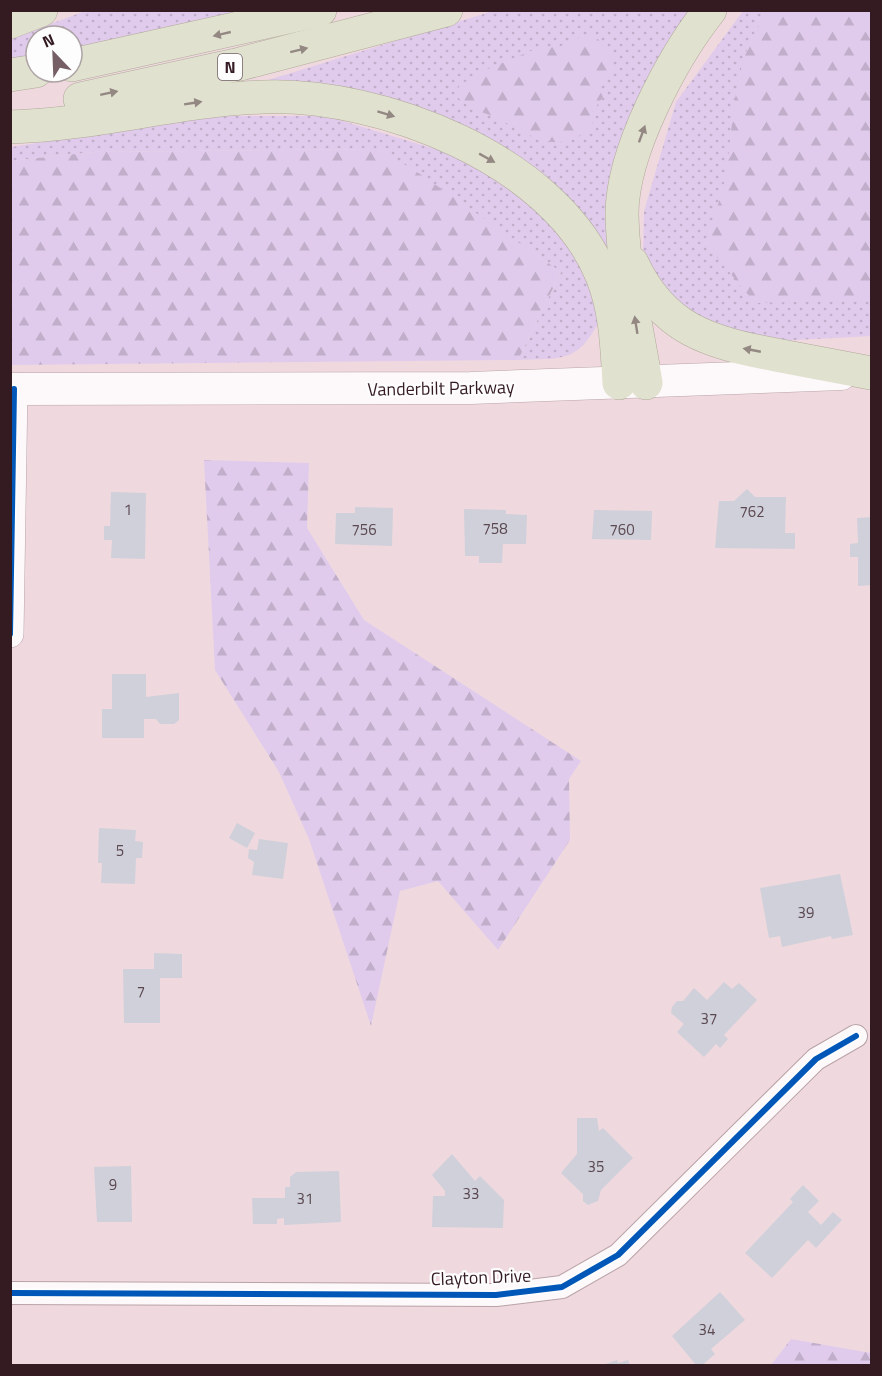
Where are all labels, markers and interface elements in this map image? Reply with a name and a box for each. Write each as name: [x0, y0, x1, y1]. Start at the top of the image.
north arrow: [24, 24, 84, 84]
text: N: [38, 27, 58, 53]
one-way arrow: [213, 29, 231, 39]
one-way arrow: [290, 44, 308, 54]
road number: N: [218, 54, 242, 80]
one-way arrow: [100, 88, 119, 97]
one-way arrow: [184, 98, 203, 107]
one-way arrow: [377, 110, 395, 119]
one-way arrow: [638, 125, 648, 143]
one-way arrow: [479, 153, 496, 163]
one-way arrow: [632, 315, 641, 334]
one-way arrow: [742, 345, 761, 354]
street label: Vanderbilt Parkway: [367, 373, 515, 403]
house number: 1: [124, 498, 132, 521]
house number: 762: [739, 500, 765, 523]
house number: 758: [482, 517, 508, 540]
house number: 756: [351, 518, 377, 541]
house number: 760: [609, 518, 635, 541]
house number: 5: [116, 839, 124, 862]
house number: 39: [798, 901, 814, 924]
house number: 7: [137, 980, 145, 1003]
house number: 37: [701, 1007, 717, 1030]
house number: 35: [588, 1155, 604, 1178]
house number: 9: [109, 1173, 117, 1196]
house number: 33: [463, 1182, 479, 1205]
house number: 31: [297, 1187, 313, 1210]
street label: Clayton Drive: [430, 1262, 532, 1292]
house number: 34: [699, 1318, 715, 1341]

